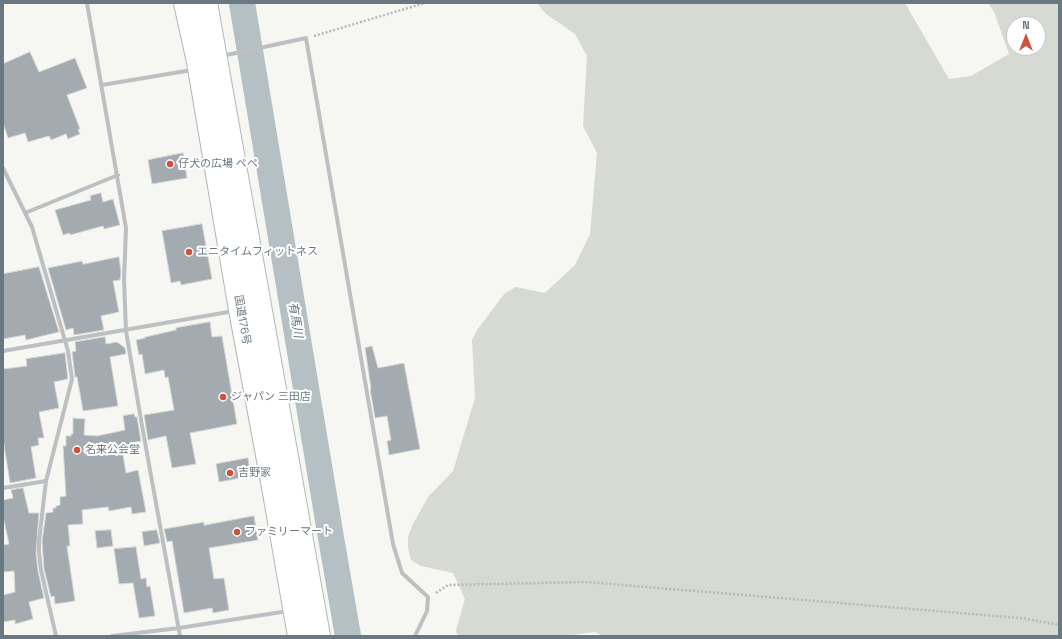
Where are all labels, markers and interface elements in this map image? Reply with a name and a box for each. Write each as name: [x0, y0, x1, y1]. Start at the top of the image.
north arrow: [1006, 16, 1046, 56]
text: N: [1022, 18, 1030, 32]
place label: 仔犬の広場 ペペ: [178, 157, 258, 171]
marker: 仔犬の広場 ペペ: [165, 159, 175, 169]
place label: エニタイムフィットネス: [197, 245, 318, 259]
marker: エニタイムフィットネス: [184, 247, 194, 257]
street label: 国道176号: [231, 294, 253, 346]
water label: 有馬川: [285, 301, 305, 339]
place label: ジャパン 三田店: [231, 390, 311, 404]
marker: ジャパン 三田店: [218, 392, 228, 402]
place label: 名来公会堂: [85, 443, 140, 457]
marker: 名来公会堂: [72, 445, 82, 455]
place label: 吉野家: [238, 466, 271, 480]
marker: 吉野家: [225, 468, 235, 478]
place label: ファミリーマート: [245, 525, 333, 539]
marker: ファミリーマート: [232, 527, 242, 537]

